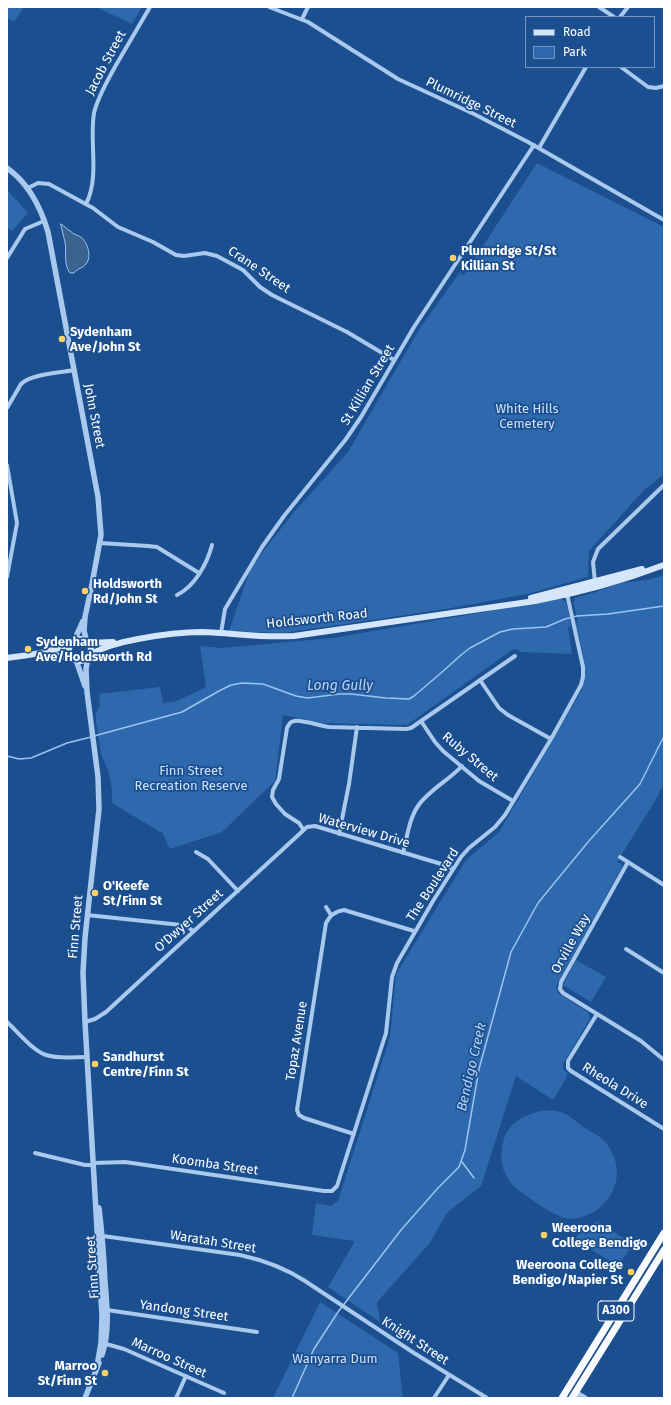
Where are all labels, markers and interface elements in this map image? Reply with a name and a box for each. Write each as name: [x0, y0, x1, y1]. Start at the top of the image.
legend: [525, 16, 655, 68]
text: Road: [563, 25, 591, 39]
street label: Jacob Street: [82, 28, 130, 98]
text: Park: [563, 45, 587, 59]
street label: Plumridge Street: [423, 74, 519, 132]
street label: Crane Street: [225, 243, 293, 297]
place label: Plumridge St/St Killian St: [461, 243, 556, 274]
marker: Plumridge St/St Killian St: [448, 253, 458, 263]
place label: Sydenham Ave/John St: [70, 324, 140, 355]
marker: Sydenham Ave/John St: [57, 334, 67, 344]
street label: St Killian Street: [338, 342, 398, 428]
street label: John Street: [80, 382, 108, 450]
park label: White Hills Cemetery: [495, 401, 559, 432]
place label: Holdsworth Rd/John St: [93, 576, 162, 607]
marker: Holdsworth Rd/John St: [80, 586, 90, 596]
street label: Holdsworth Road: [266, 606, 368, 632]
place label: Sydenham Ave/Holdsworth Rd: [36, 634, 152, 665]
marker: Sydenham Ave/Holdsworth Rd: [23, 644, 33, 654]
water label: Long Gully: [307, 678, 373, 694]
street label: Ruby Street: [439, 729, 501, 785]
park label: Finn Street Recreation Reserve: [135, 763, 247, 794]
street label: Waterview Drive: [316, 810, 412, 852]
street label: The Boulevard: [403, 845, 463, 925]
place label: O'Keefe St/Finn St: [103, 878, 162, 909]
street label: O'Dwyer Street: [152, 886, 226, 956]
marker: O'Keefe St/Finn St: [90, 888, 100, 898]
street label: Finn Street: [65, 895, 87, 959]
street label: Orville Way: [548, 911, 594, 977]
street label: Topaz Avenue: [283, 1000, 311, 1082]
water label: Bendigo Creek: [454, 1021, 490, 1113]
place label: Sandhurst Centre/Finn St: [103, 1049, 189, 1080]
marker: Sandhurst Centre/Finn St: [90, 1059, 100, 1069]
street label: Rheola Drive: [579, 1060, 651, 1112]
street label: Koomba Street: [171, 1151, 259, 1179]
place label: Weeroona College Bendigo: [552, 1220, 647, 1251]
street label: Waratah Street: [169, 1227, 257, 1257]
marker: Weeroona College Bendigo: [539, 1230, 549, 1240]
street label: Finn Street: [83, 1235, 103, 1299]
place label: Weeroona College Bendigo/Napier St: [513, 1257, 623, 1288]
marker: Weeroona College Bendigo/Napier St: [626, 1267, 636, 1277]
street label: Yandong Street: [139, 1297, 229, 1325]
road number: A300: [598, 1301, 634, 1321]
street label: Knight Street: [379, 1314, 451, 1368]
street label: Marroo Street: [129, 1334, 209, 1382]
park label: Wanyarra Dum: [292, 1351, 378, 1367]
place label: Marroo St/Finn St: [38, 1358, 97, 1389]
marker: Marroo St/Finn St: [100, 1368, 110, 1378]

